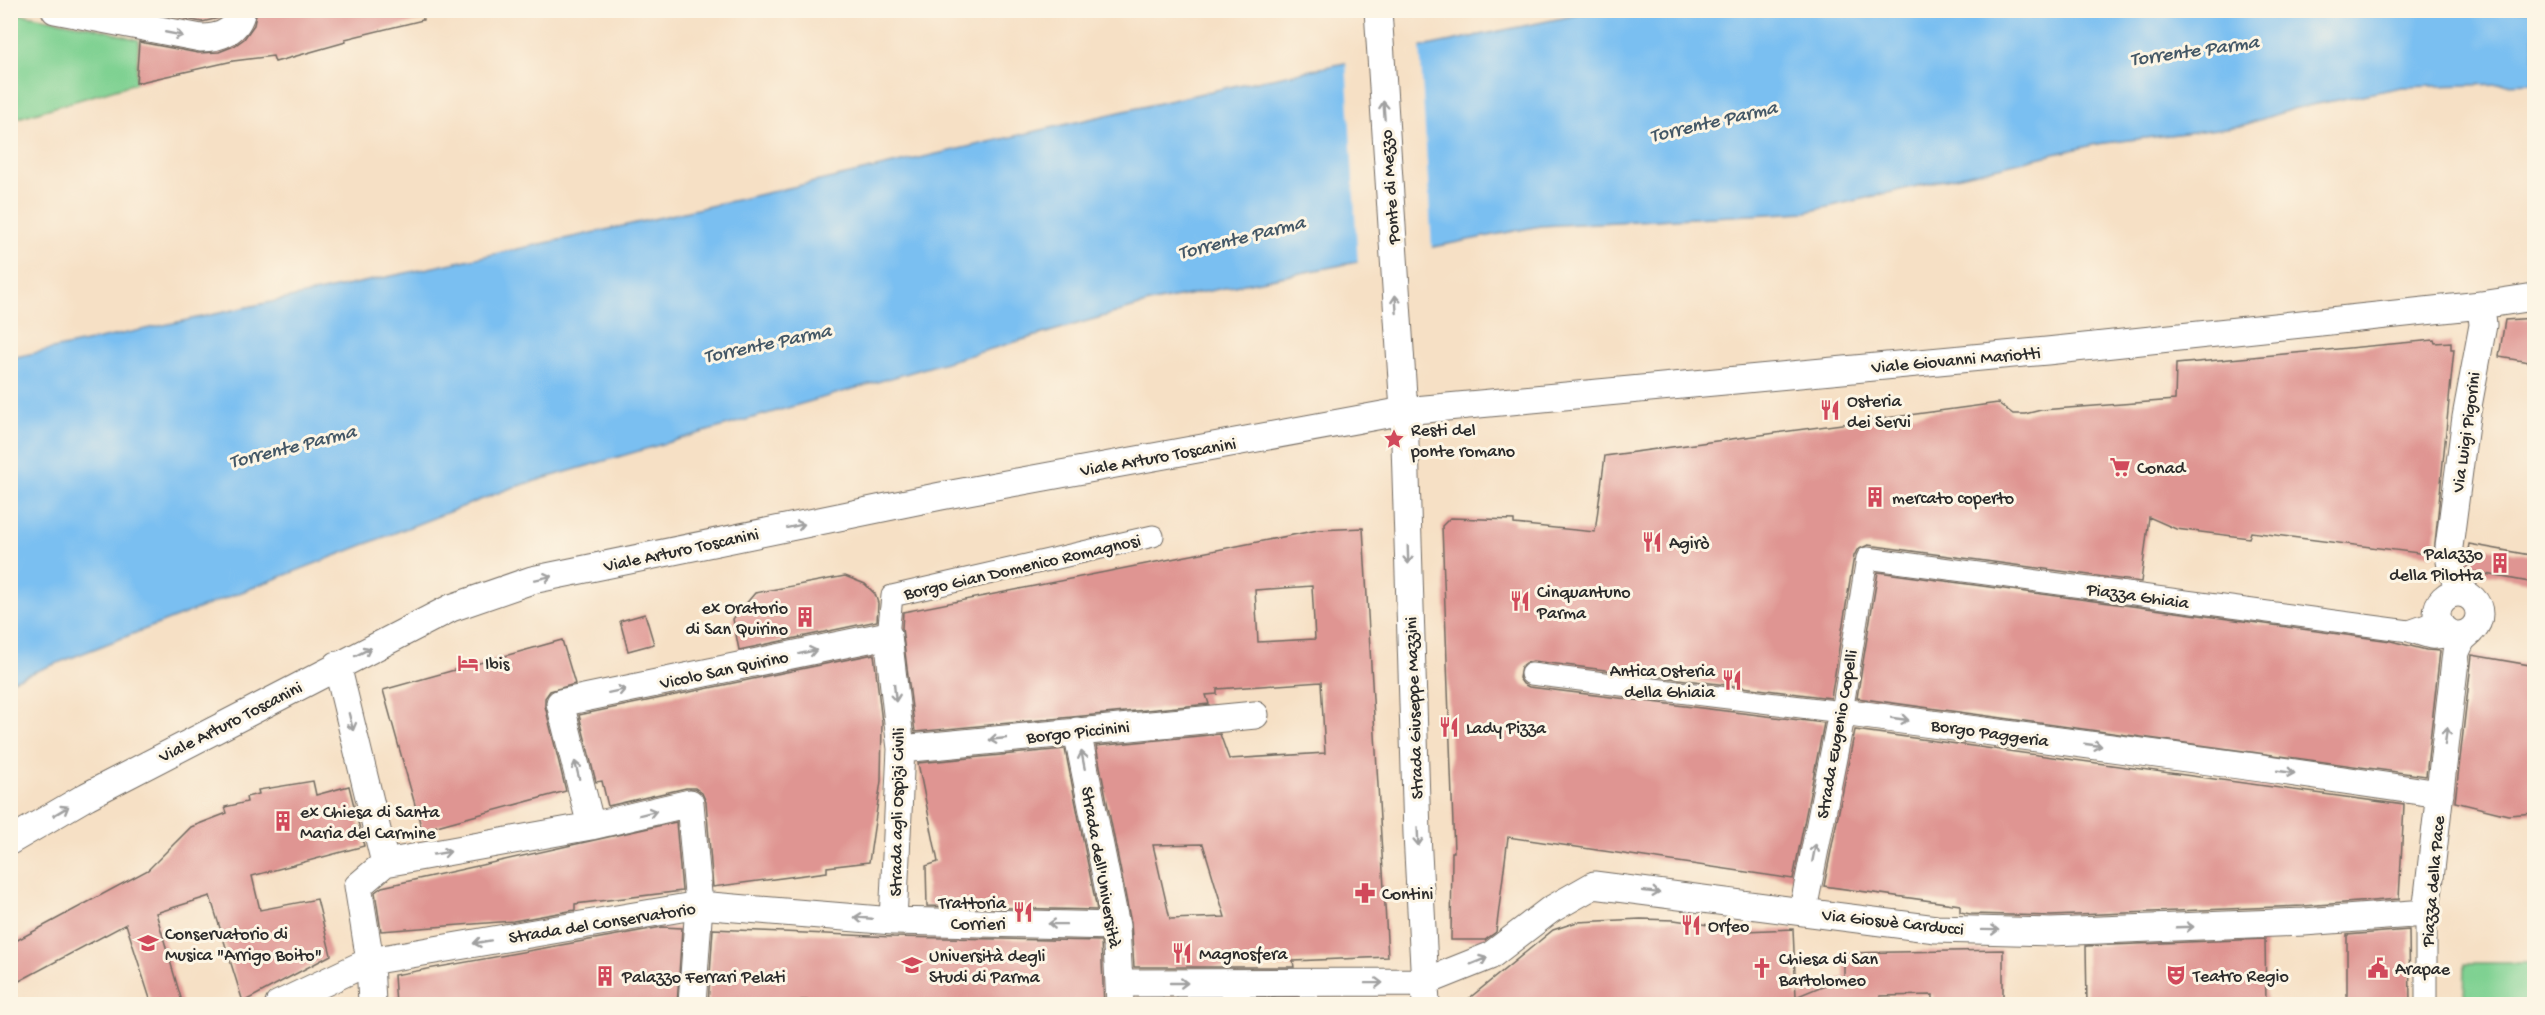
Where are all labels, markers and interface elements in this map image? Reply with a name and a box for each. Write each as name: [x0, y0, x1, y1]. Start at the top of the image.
one-way arrow: [164, 29, 183, 40]
water label: Torrente Parma: [2129, 32, 2262, 73]
water label: Torrente Parma: [1648, 97, 1781, 149]
one-way arrow: [1378, 100, 1389, 120]
street label: Ponte di Mezzo: [1377, 129, 1406, 246]
water label: Torrente Parma: [1176, 212, 1309, 266]
one-way arrow: [1391, 295, 1402, 315]
water label: Torrente Parma: [702, 320, 835, 370]
street label: Viale Giovanni Mariotti: [1870, 344, 2042, 379]
street label: Via Luigi Pigorini: [2448, 371, 2486, 495]
place label: Osteria dei Servi: [1847, 392, 1911, 434]
restaurant icon: Osteria dei Servi: [1818, 398, 1842, 422]
water label: Torrente Parma: [227, 421, 360, 475]
place label: Resti del ponte romano: [1410, 421, 1515, 463]
place icon: Resti del ponte romano: [1382, 427, 1406, 451]
street label: Viale Arturo Toscanini: [1078, 434, 1238, 483]
supermarket icon: Conad: [2108, 455, 2132, 479]
place label: Conad: [2137, 459, 2187, 480]
building icon: mercato coperto: [1863, 485, 1887, 509]
place label: mercato coperto: [1892, 489, 2014, 510]
one-way arrow: [785, 520, 805, 531]
street label: Viale Arturo Toscanini: [601, 525, 761, 578]
restaurant icon: Agirò: [1640, 530, 1664, 554]
street label: Borgo Gian Domenico Romagnosi: [901, 531, 1143, 606]
place label: Agirò: [1669, 534, 1709, 555]
one-way arrow: [1402, 544, 1414, 564]
place label: Palazzo della Pilotta: [2389, 545, 2484, 587]
building icon: Palazzo della Pilotta: [2488, 551, 2512, 575]
one-way arrow: [533, 571, 552, 583]
street label: Piazza Ghiaia: [2084, 580, 2191, 615]
place label: Cinquantuno Parma: [1536, 583, 1631, 625]
restaurant icon: Cinquantuno Parma: [1508, 589, 1532, 613]
place label: ex Oratorio di San Quirino: [686, 599, 788, 641]
building icon: ex Oratorio di San Quirino: [793, 605, 817, 629]
street label: Strada Giuseppe Mazzini: [1402, 616, 1429, 799]
one-way arrow: [798, 645, 817, 657]
one-way arrow: [354, 646, 372, 657]
street label: Vicolo San Quirino: [657, 648, 791, 696]
street label: Strada Eugenio Copelli: [1813, 648, 1864, 821]
hotel icon: Ibis: [456, 651, 480, 675]
place label: Ibis: [485, 655, 511, 676]
place label: Antica Osteria della Ghiaia: [1610, 662, 1716, 704]
restaurant icon: Antica Osteria della Ghiaia: [1720, 668, 1744, 692]
street label: Viale Arturo Toscanini: [155, 678, 306, 769]
one-way arrow: [889, 683, 900, 703]
one-way arrow: [607, 685, 626, 696]
one-way arrow: [345, 712, 357, 731]
one-way arrow: [1889, 714, 1909, 725]
restaurant icon: Lady Pizza: [1437, 715, 1461, 739]
street label: Borgo Paggeria: [1928, 716, 2051, 753]
street label: Borgo Piccinini: [1025, 718, 1131, 749]
place label: Lady Pizza: [1466, 719, 1547, 740]
street label: Strada agli Ospizi Civili: [887, 727, 910, 897]
one-way arrow: [2441, 727, 2452, 747]
one-way arrow: [989, 734, 1009, 745]
one-way arrow: [2082, 740, 2102, 751]
one-way arrow: [1077, 751, 1088, 771]
one-way arrow: [570, 760, 582, 779]
one-way arrow: [2276, 766, 2295, 777]
street label: Strada dell'Università: [1075, 785, 1124, 951]
place label: ex Chiesa di Santa Maria del Carmine: [300, 803, 440, 845]
one-way arrow: [52, 805, 69, 817]
one-way arrow: [638, 806, 657, 818]
building icon: ex Chiesa di Santa Maria del Carmine: [271, 809, 295, 833]
street label: Piazza della Pace: [2418, 814, 2451, 949]
one-way arrow: [1412, 827, 1423, 847]
one-way arrow: [1809, 844, 1820, 863]
one-way arrow: [432, 847, 452, 858]
pharmacy icon: Contini: [1353, 881, 1377, 905]
place label: Contini: [1382, 885, 1433, 906]
one-way arrow: [1640, 886, 1660, 897]
place label: Trattoria Corrieri: [937, 894, 1007, 936]
street label: Strada del Conservatorio: [507, 899, 697, 950]
restaurant icon: Trattoria Corrieri: [1011, 900, 1035, 924]
street label: Via Giosuè Carducci: [1820, 905, 1965, 941]
one-way arrow: [853, 913, 873, 924]
restaurant icon: Orfeo: [1679, 913, 1703, 937]
place label: Orfeo: [1708, 917, 1749, 938]
one-way arrow: [1048, 919, 1068, 930]
one-way arrow: [2175, 921, 2195, 932]
place label: Conservatorio di Musica "Arrigo Boito": [165, 925, 322, 967]
one-way arrow: [1980, 925, 2000, 936]
school or university icon: Conservatorio di Musica "Arrigo Boito": [136, 931, 160, 955]
one-way arrow: [473, 937, 493, 948]
restaurant icon: Magnosfera: [1170, 941, 1194, 965]
place label: Magnosfera: [1199, 945, 1288, 966]
place label: Università degli Studi di Parma: [929, 947, 1046, 989]
place label: Chiesa di San Bartolomeo: [1778, 950, 1879, 992]
school or university icon: Università degli Studi di Parma: [900, 953, 924, 977]
one-way arrow: [1470, 955, 1488, 966]
church icon: Chiesa di San Bartolomeo: [1750, 956, 1774, 980]
public building icon: Arapae: [2366, 956, 2390, 980]
place label: Arapae: [2395, 960, 2451, 981]
theatre icon: Teatro Regio: [2164, 963, 2188, 987]
building icon: Palazzo Ferrari Pelati: [593, 964, 617, 988]
place label: Teatro Regio: [2192, 967, 2289, 988]
place label: Palazzo Ferrari Pelati: [621, 968, 786, 989]
one-way arrow: [1168, 977, 1188, 989]
one-way arrow: [1363, 977, 1383, 989]

